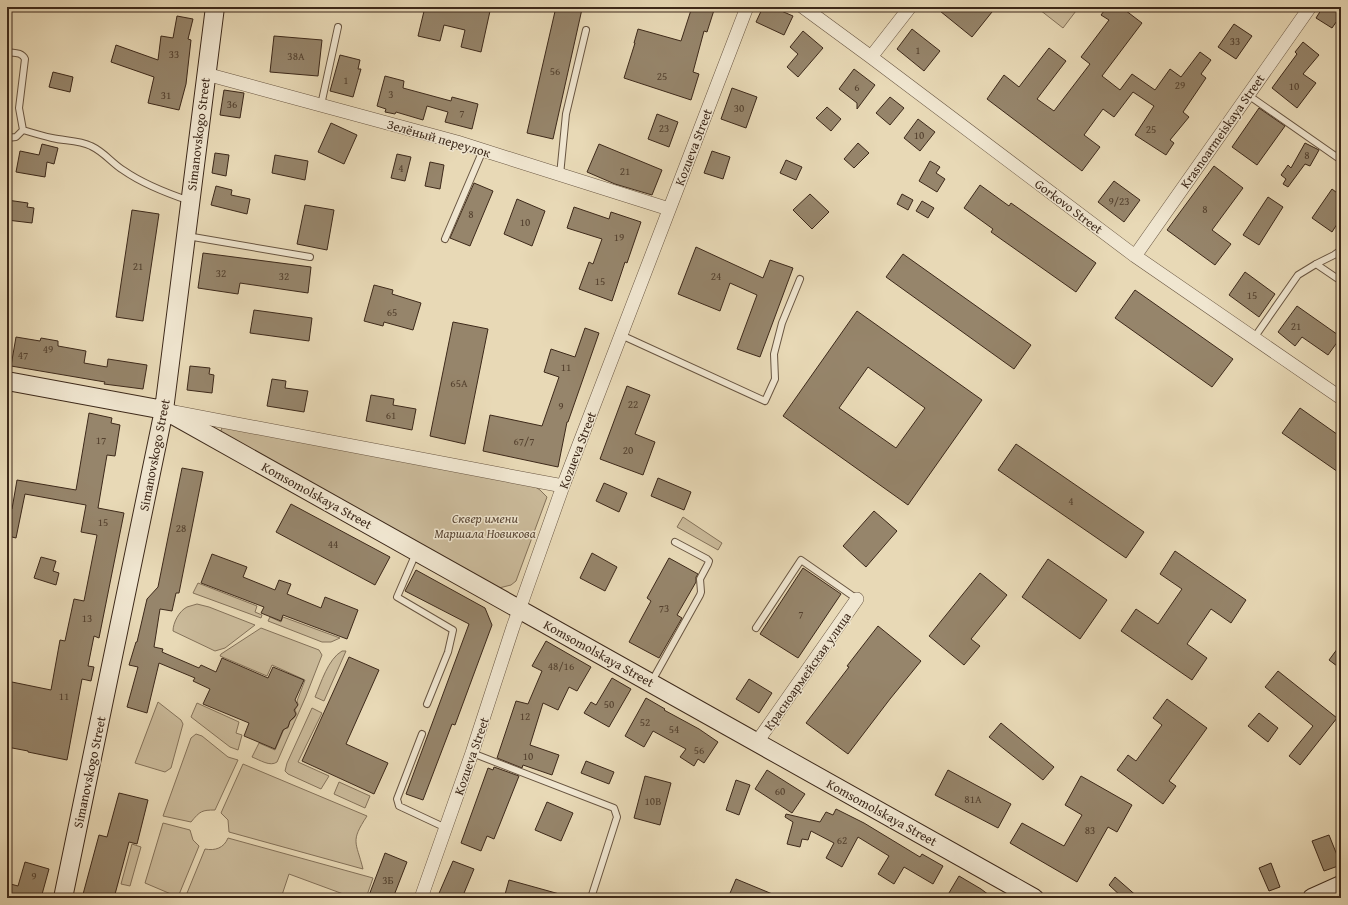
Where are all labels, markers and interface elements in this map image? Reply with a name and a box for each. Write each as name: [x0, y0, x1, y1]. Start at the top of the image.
house number: 33: [1230, 33, 1240, 49]
house number: 1: [915, 42, 921, 58]
house number: 33: [169, 46, 179, 62]
house number: 38А: [287, 48, 305, 64]
house number: 56: [550, 63, 560, 79]
house number: 25: [657, 68, 667, 84]
street label: Krasnoarmeiskaya Street: [1176, 70, 1269, 192]
house number: 1: [343, 72, 349, 88]
street label: Simanovskogo Street: [182, 76, 215, 192]
house number: 29: [1175, 77, 1185, 93]
house number: 10: [1289, 78, 1299, 94]
house number: 6: [854, 79, 860, 95]
house number: 3: [388, 86, 394, 102]
house number: 31: [161, 87, 171, 103]
house number: 36: [227, 96, 237, 112]
house number: 30: [734, 100, 744, 116]
house number: 7: [459, 105, 465, 121]
street label: Kozueva Street: [670, 105, 717, 189]
street label: Зелёный переулок: [385, 115, 493, 162]
house number: 23: [659, 120, 669, 136]
house number: 25: [1146, 121, 1156, 137]
house number: 10: [914, 127, 924, 143]
house number: 8: [1304, 147, 1310, 163]
house number: 4: [398, 160, 404, 176]
house number: 21: [620, 163, 630, 179]
street label: Gorkovo Street: [1031, 174, 1107, 239]
house number: 9/23: [1108, 193, 1130, 209]
house number: 8: [1202, 201, 1208, 217]
house number: 8: [468, 206, 474, 222]
house number: 10: [520, 214, 530, 230]
house number: 19: [614, 229, 624, 245]
house number: 21: [133, 258, 143, 274]
house number: 32: [216, 265, 226, 281]
house number: 32: [279, 268, 289, 284]
house number: 24: [711, 268, 721, 284]
house number: 15: [595, 273, 605, 289]
house number: 15: [1247, 287, 1257, 303]
house number: 65: [387, 304, 397, 320]
house number: 21: [1291, 318, 1301, 334]
house number: 49: [43, 341, 53, 357]
house number: 47: [18, 347, 28, 363]
house number: 11: [561, 359, 571, 375]
house number: 65А: [450, 375, 468, 391]
house number: 22: [628, 396, 638, 412]
street label: Simanovskogo Street: [134, 397, 175, 513]
house number: 9: [558, 398, 564, 414]
house number: 61: [386, 407, 396, 423]
street label: Kozueva Street: [554, 408, 601, 492]
house number: 17: [96, 432, 106, 448]
house number: 67/7: [513, 433, 535, 449]
house number: 20: [623, 442, 633, 458]
street label: Komsomolskaya Street: [258, 457, 376, 534]
house number: 4: [1068, 493, 1074, 509]
park label: Сквер имени Маршала Новикова: [434, 509, 536, 543]
house number: 15: [98, 514, 108, 530]
house number: 28: [176, 520, 186, 536]
house number: 44: [328, 536, 338, 552]
house number: 73: [659, 600, 669, 616]
house number: 7: [798, 606, 804, 622]
street label: Красноармейская улица: [759, 608, 856, 734]
house number: 13: [82, 610, 92, 626]
street label: Komsomolskaya Street: [540, 615, 658, 692]
house number: 48/16: [548, 658, 574, 674]
house number: 11: [59, 688, 69, 704]
house number: 50: [604, 696, 614, 712]
house number: 12: [520, 708, 530, 724]
street label: Simanovskogo Street: [68, 714, 111, 830]
street label: Kozueva Street: [449, 714, 494, 798]
house number: 52: [640, 714, 650, 730]
house number: 54: [669, 721, 679, 737]
house number: 56: [694, 742, 704, 758]
house number: 10: [523, 748, 533, 764]
street label: Komsomolskaya Street: [823, 774, 941, 851]
house number: 60: [775, 783, 785, 799]
house number: 81А: [964, 791, 982, 807]
house number: 10В: [645, 793, 661, 809]
house number: 83: [1085, 822, 1095, 838]
house number: 62: [837, 832, 847, 848]
house number: 9: [31, 868, 37, 884]
house number: 3Б: [382, 872, 394, 888]

